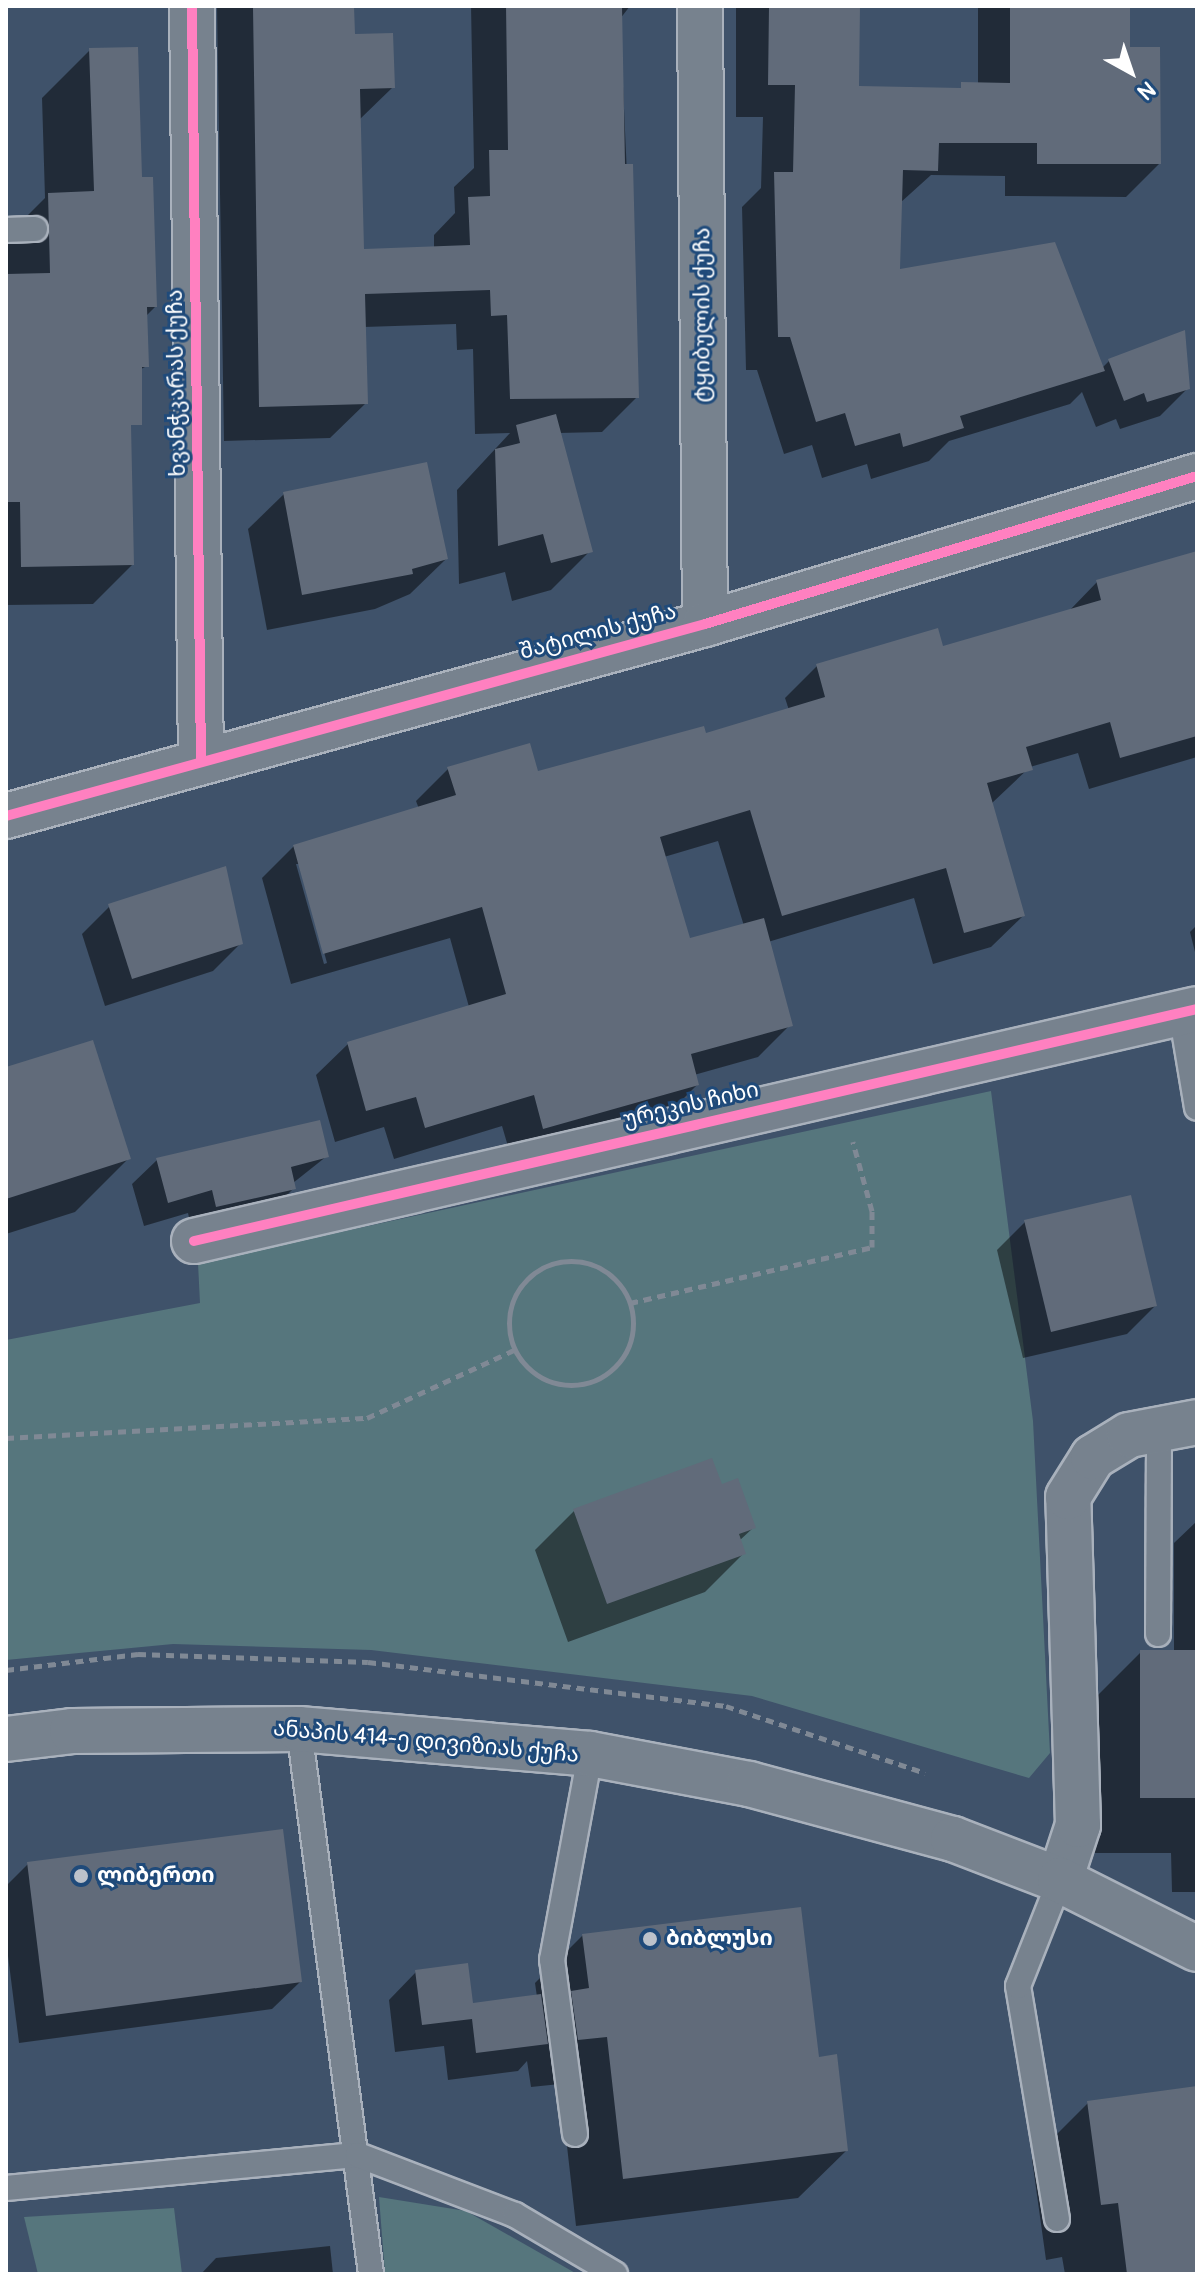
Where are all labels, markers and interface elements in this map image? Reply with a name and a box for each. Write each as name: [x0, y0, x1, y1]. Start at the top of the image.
north arrow: [1091, 32, 1171, 112]
text: N: [1132, 75, 1161, 106]
street label: ტყიბულის ქუჩა: [690, 227, 716, 403]
street label: ხვანჭკარას ქუჩა: [162, 289, 192, 477]
street label: შატილის ქუჩა: [517, 598, 679, 666]
street label: ურეკის ჩიხი: [621, 1077, 761, 1133]
street label: ანაპის 414-ე დივიზიას ქუჩა: [272, 1715, 580, 1769]
place label: ლიბერთი: [97, 1863, 215, 1889]
marker: ლიბერთი: [72, 1867, 90, 1885]
place label: ბიბლუსი: [666, 1926, 773, 1952]
marker: ბიბლუსი: [641, 1930, 659, 1948]

